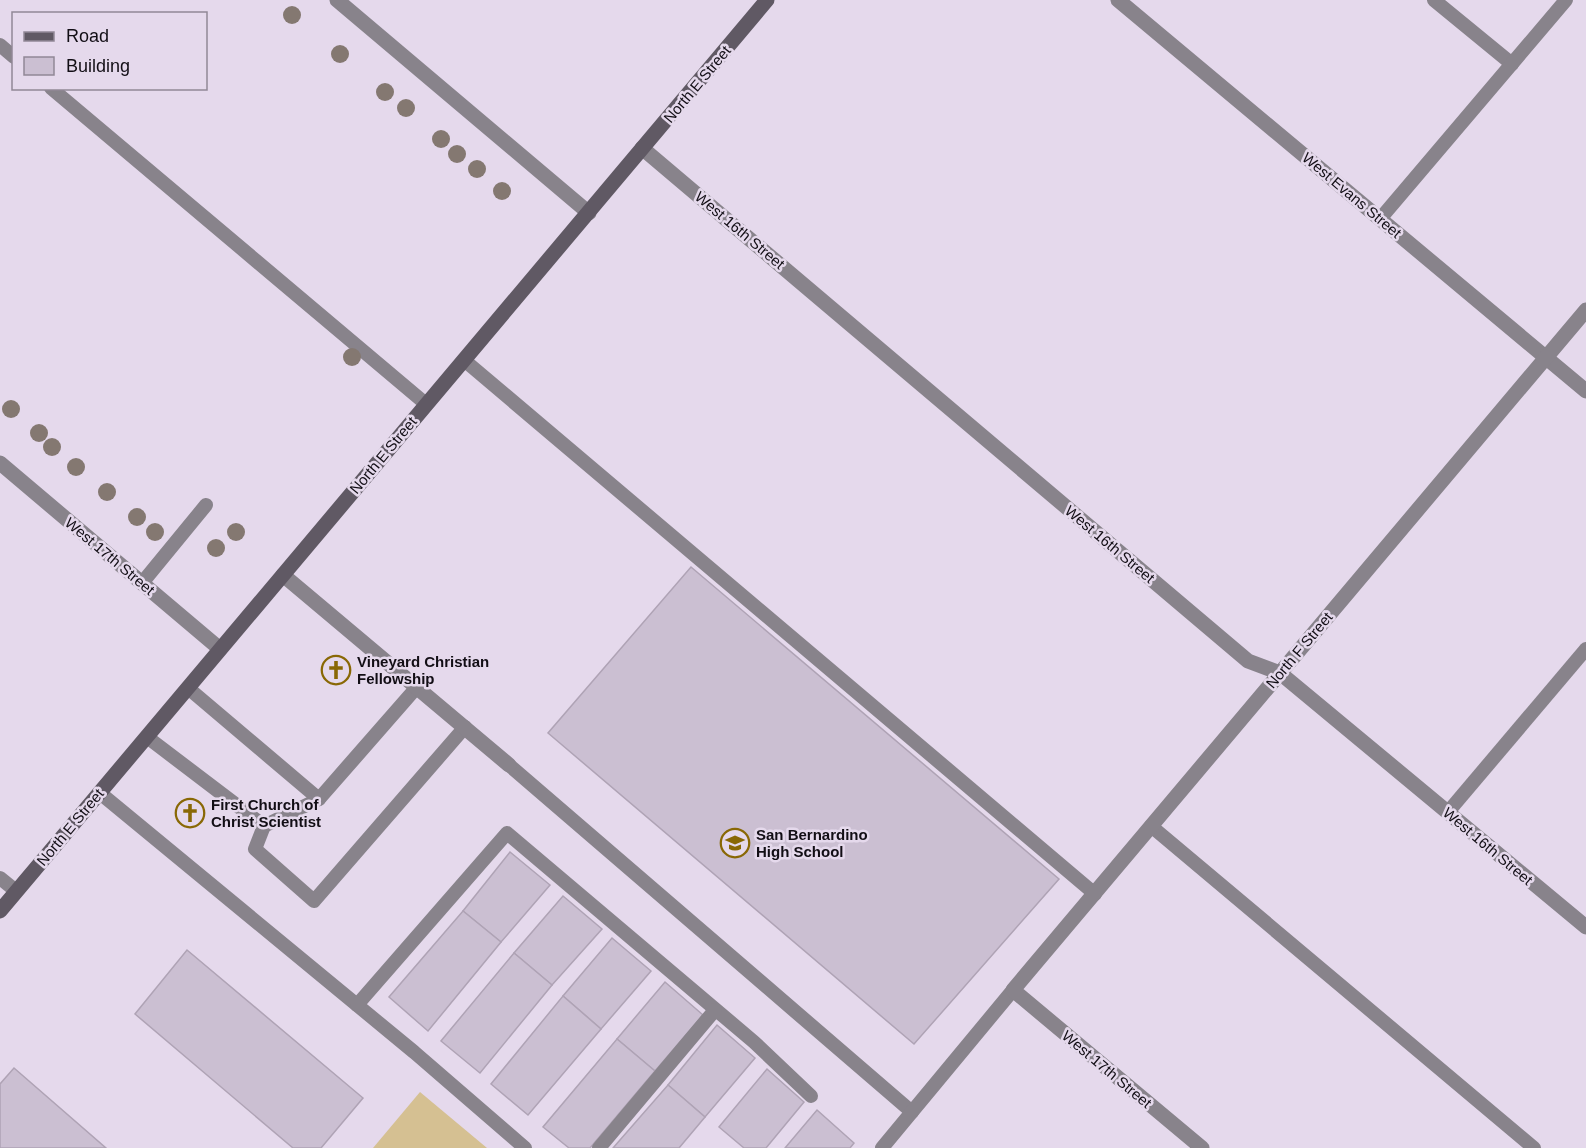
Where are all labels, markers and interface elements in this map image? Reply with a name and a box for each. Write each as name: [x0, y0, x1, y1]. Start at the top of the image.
legend: [12, 12, 207, 90]
text: Road: [66, 26, 109, 46]
street label: North E Street: [660, 41, 735, 126]
text: Building: [66, 56, 130, 76]
street label: West Evans Street: [1299, 149, 1406, 242]
street label: West 16th Street: [692, 188, 789, 273]
street label: North E Street: [346, 412, 421, 497]
street label: West 16th Street: [1062, 502, 1159, 587]
street label: West 17th Street: [62, 514, 159, 599]
street label: North F Street: [1262, 608, 1336, 692]
place label: Vineyard Christian Fellowship: [357, 653, 489, 687]
church icon: Vineyard Christian Fellowship: [320, 654, 352, 686]
street label: North E Street: [33, 784, 108, 869]
place label: First Church of Christ Scientist: [211, 796, 321, 830]
church icon: First Church of Christ Scientist: [174, 797, 206, 829]
street label: West 16th Street: [1440, 804, 1537, 889]
place label: San Bernardino High School: [756, 826, 868, 860]
school or university icon: San Bernardino High School: [719, 827, 751, 859]
street label: West 17th Street: [1059, 1027, 1156, 1112]

